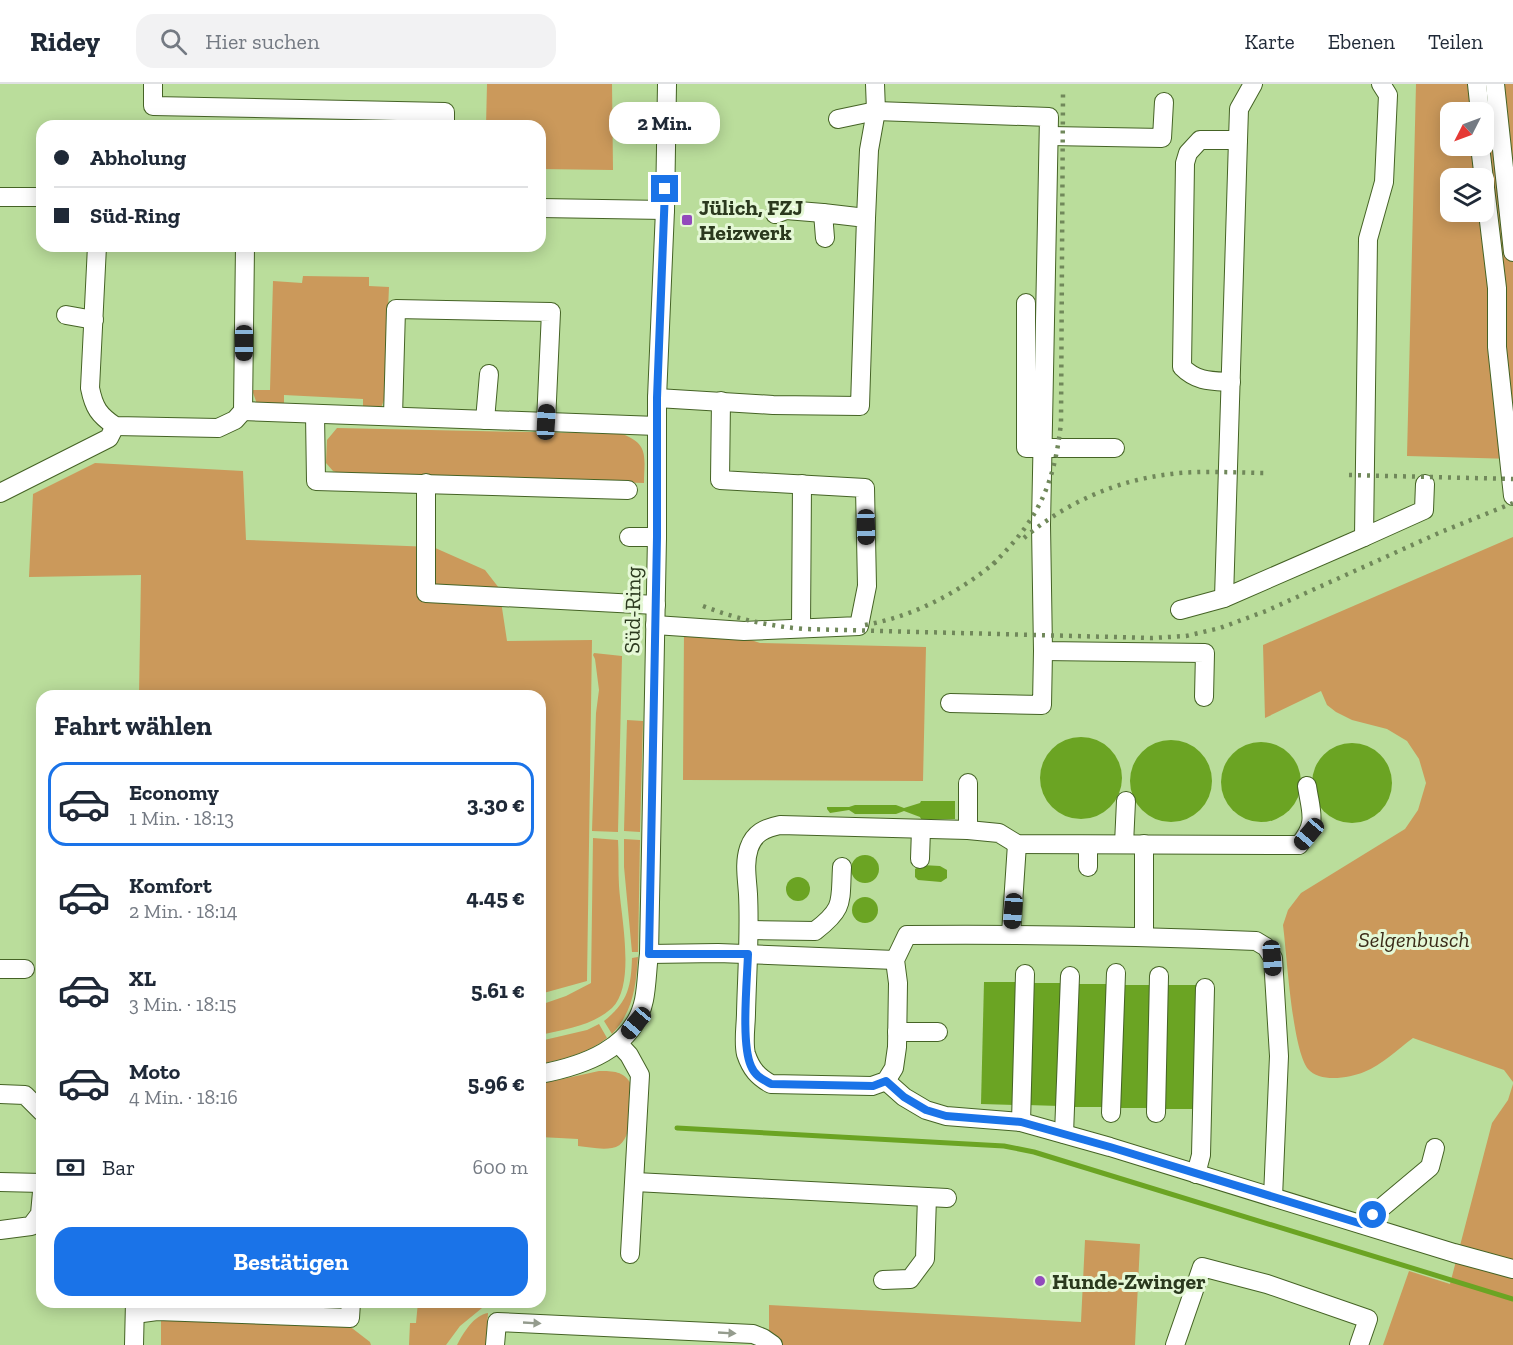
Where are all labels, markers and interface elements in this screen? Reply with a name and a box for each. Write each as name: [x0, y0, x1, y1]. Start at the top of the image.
search box: [136, 14, 556, 68]
text: Ridey: [30, 25, 100, 58]
icon: search: [157, 25, 190, 58]
text: Hier suchen: [205, 28, 320, 55]
text: Karte: [1245, 29, 1295, 54]
text: Ebenen: [1328, 29, 1395, 54]
text: Teilen: [1428, 29, 1483, 54]
callout: 2 Min.: [610, 102, 720, 144]
north arrow: [1440, 102, 1494, 156]
map controls: [1440, 102, 1494, 222]
text: 2 Min.: [637, 111, 692, 135]
text: Abholung: [90, 144, 186, 171]
button: layers: [1440, 168, 1494, 222]
route end: [651, 175, 678, 202]
place label: Jülich, FZJ Heizwerk: [699, 194, 804, 246]
text: Süd-Ring: [90, 202, 180, 229]
marker: Jülich, FZJ Heizwerk: [680, 213, 694, 227]
car: [235, 325, 253, 361]
car: [536, 404, 556, 440]
car: [857, 509, 875, 545]
street label: Süd-Ring: [618, 566, 647, 654]
text: Fahrt wählen: [54, 710, 212, 742]
icon: car: [57, 777, 111, 831]
text: Economy: [129, 779, 219, 806]
text: 3.30 €: [467, 791, 525, 818]
text: 1 Min. · 18:13: [129, 806, 234, 830]
car: [1291, 814, 1327, 854]
icon: car: [57, 870, 111, 924]
text: Komfort: [129, 872, 212, 899]
text: 4.45 €: [466, 884, 525, 911]
car: [1003, 892, 1023, 930]
text: 2 Min. · 18:14: [129, 899, 238, 923]
park label: Selgenbusch: [1358, 926, 1470, 953]
car: [1262, 939, 1282, 977]
icon: car: [57, 963, 111, 1017]
text: XL: [129, 965, 156, 992]
text: 5.61 €: [471, 977, 525, 1004]
text: 3 Min. · 18:15: [129, 992, 237, 1016]
car: [618, 1003, 654, 1043]
icon: car: [57, 1056, 111, 1110]
text: Moto: [129, 1058, 180, 1085]
text: 5.96 €: [468, 1070, 525, 1097]
text: 4 Min. · 18:16: [129, 1085, 238, 1109]
icon: cash: [54, 1151, 87, 1184]
text: Bar: [102, 1154, 135, 1181]
text: 600 m: [473, 1155, 528, 1179]
route start: [1359, 1201, 1386, 1228]
button: Bestätigen: [54, 1227, 528, 1296]
place label: Hunde-Zwinger: [1052, 1268, 1206, 1295]
marker: Hunde-Zwinger: [1033, 1274, 1047, 1288]
one-way arrow: [523, 1319, 542, 1328]
one-way arrow: [718, 1328, 737, 1337]

